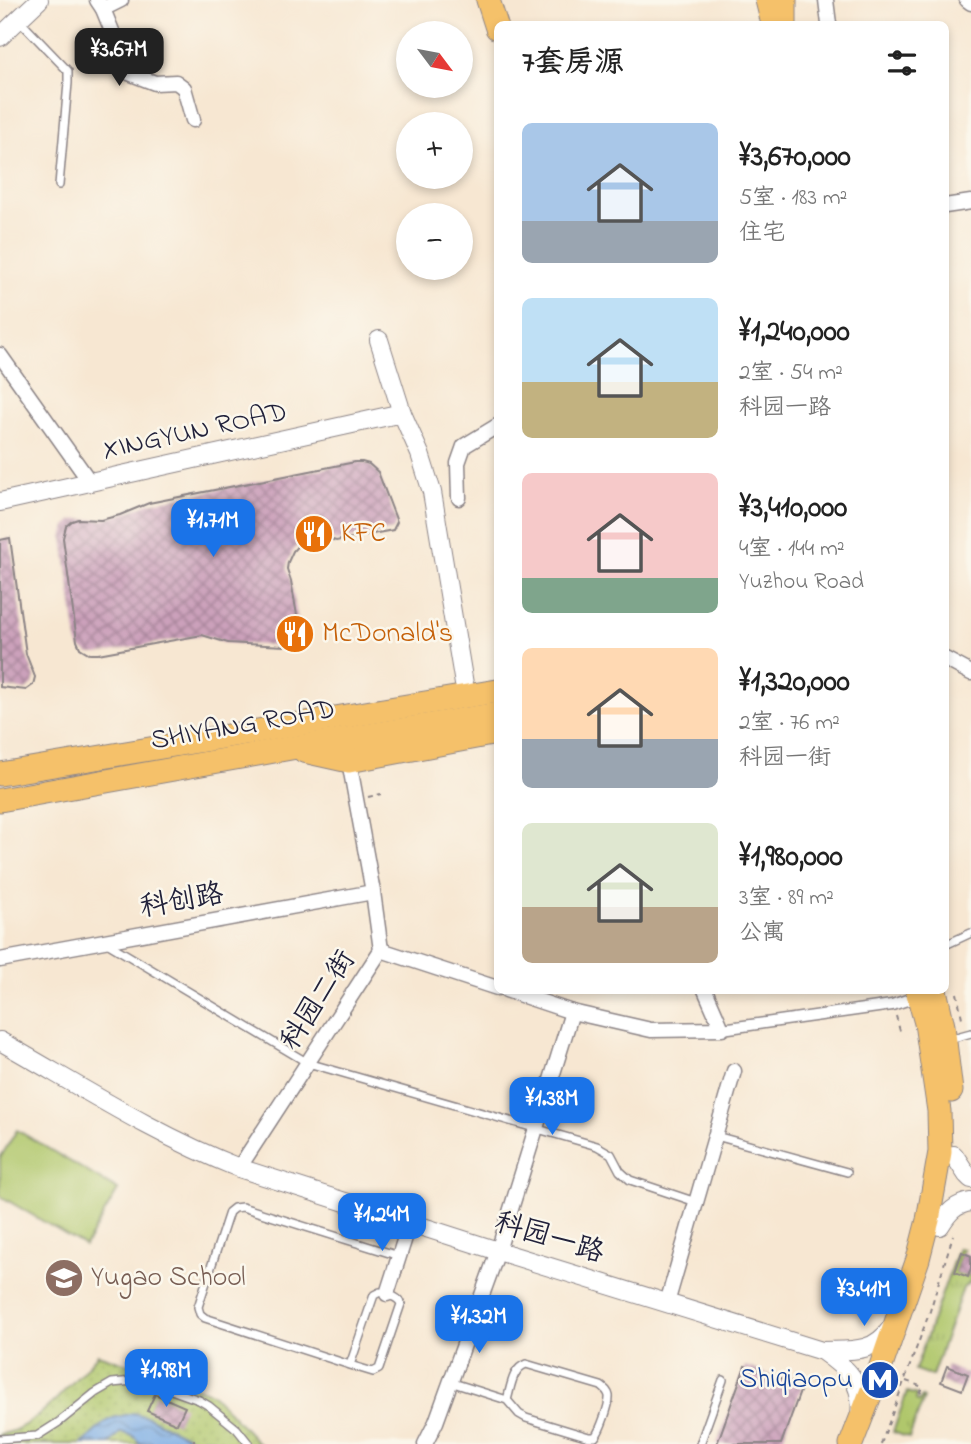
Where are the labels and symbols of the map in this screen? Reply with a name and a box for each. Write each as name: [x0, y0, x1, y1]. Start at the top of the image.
north arrow: [396, 21, 472, 98]
pin: ¥3.67M: [62, 28, 176, 88]
street label: XINGYUN ROAD: [99, 392, 291, 472]
pin: ¥1.71M: [156, 500, 270, 559]
restaurant icon: KFC: [293, 513, 335, 555]
place label: KFC: [341, 514, 386, 555]
restaurant icon: McDonald's: [274, 613, 316, 655]
place label: McDonald's: [322, 614, 453, 655]
street label: SHIYANG ROAD: [148, 690, 338, 762]
street label: 科创路: [137, 875, 227, 929]
street label: 科园二街: [271, 943, 367, 1059]
pin: ¥1.38M: [495, 1078, 609, 1137]
pin: ¥1.24M: [325, 1194, 439, 1253]
street label: 科园一路: [489, 1203, 609, 1275]
school or university icon: Yugao School: [43, 1257, 85, 1299]
place label: Yugao School: [91, 1258, 246, 1299]
pin: ¥3.41M: [807, 1268, 921, 1328]
pin: ¥1.32M: [422, 1296, 536, 1355]
pin: ¥1.98M: [109, 1350, 223, 1409]
metro station icon: Shiqiaopu: [859, 1359, 901, 1401]
place label: Shiqiaopu: [739, 1360, 853, 1401]

